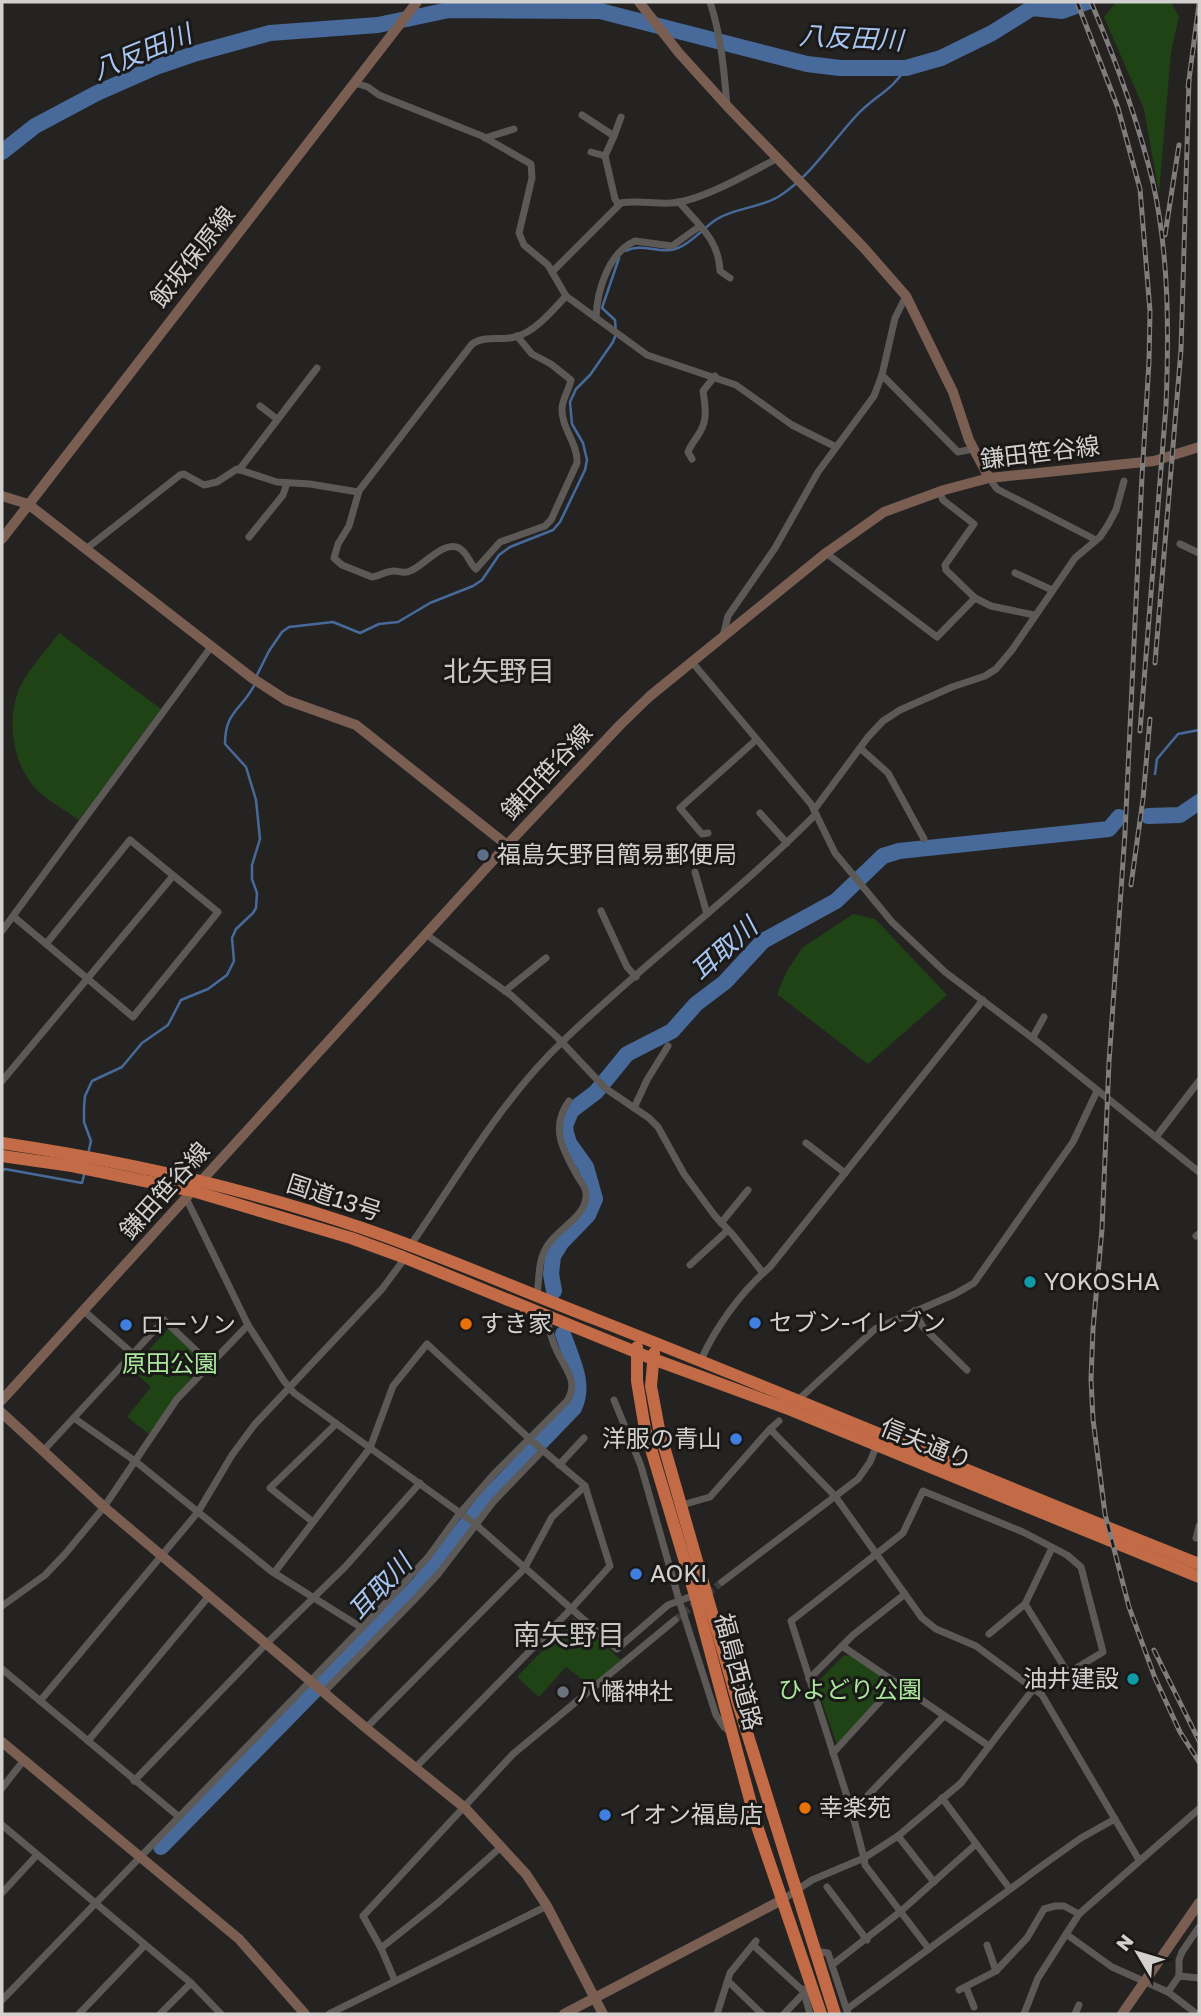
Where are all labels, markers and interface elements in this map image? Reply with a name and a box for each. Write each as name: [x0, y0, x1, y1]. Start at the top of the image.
water label: 八反田川: [88, 17, 199, 85]
water label: 八反田川: [798, 19, 907, 56]
street label: 飯坂保原線: [143, 200, 240, 312]
street label: 鎌田笹谷線: [978, 430, 1101, 473]
district label: 北矢野目: [443, 654, 555, 687]
street label: 鎌田笹谷線: [494, 717, 597, 825]
place label: 福島矢野目簡易郵便局: [497, 839, 737, 868]
marker: 福島矢野目簡易郵便局: [475, 847, 491, 863]
water label: 耳取川: [684, 909, 765, 986]
street label: 鎌田笹谷線: [113, 1136, 215, 1244]
street label: 国道13号: [284, 1168, 385, 1225]
place label: YOKOSHA: [1044, 1266, 1160, 1295]
marker: YOKOSHA: [1022, 1274, 1038, 1290]
place label: セブン-イレブン: [769, 1307, 946, 1336]
place label: すき家: [480, 1308, 552, 1337]
place label: ローソン: [140, 1309, 236, 1338]
marker: セブン-イレブン: [747, 1315, 763, 1331]
marker: すき家: [458, 1316, 474, 1332]
marker: ローソン: [118, 1317, 134, 1333]
park label: 原田公園: [122, 1348, 218, 1377]
street label: 信夫通り: [877, 1411, 976, 1474]
place label: 洋服の青山: [602, 1423, 722, 1452]
marker: 洋服の青山: [728, 1431, 744, 1447]
water label: 耳取川: [342, 1545, 420, 1626]
place label: AOKI: [650, 1558, 707, 1587]
marker: AOKI: [628, 1566, 644, 1582]
street label: 福島西道路: [710, 1610, 769, 1733]
district label: 南矢野目: [513, 1618, 625, 1651]
place label: 油井建設: [1023, 1663, 1119, 1692]
marker: 油井建設: [1125, 1671, 1141, 1687]
park label: ひよどり公園: [778, 1674, 922, 1703]
place label: 八幡神社: [577, 1676, 673, 1705]
marker: 八幡神社: [555, 1684, 571, 1700]
place label: 幸楽苑: [819, 1792, 891, 1821]
place label: イオン福島店: [619, 1799, 763, 1828]
marker: 幸楽苑: [797, 1800, 813, 1816]
marker: イオン福島店: [597, 1807, 613, 1823]
north arrow: [1103, 1918, 1173, 1988]
text: N: [1111, 1929, 1138, 1955]

